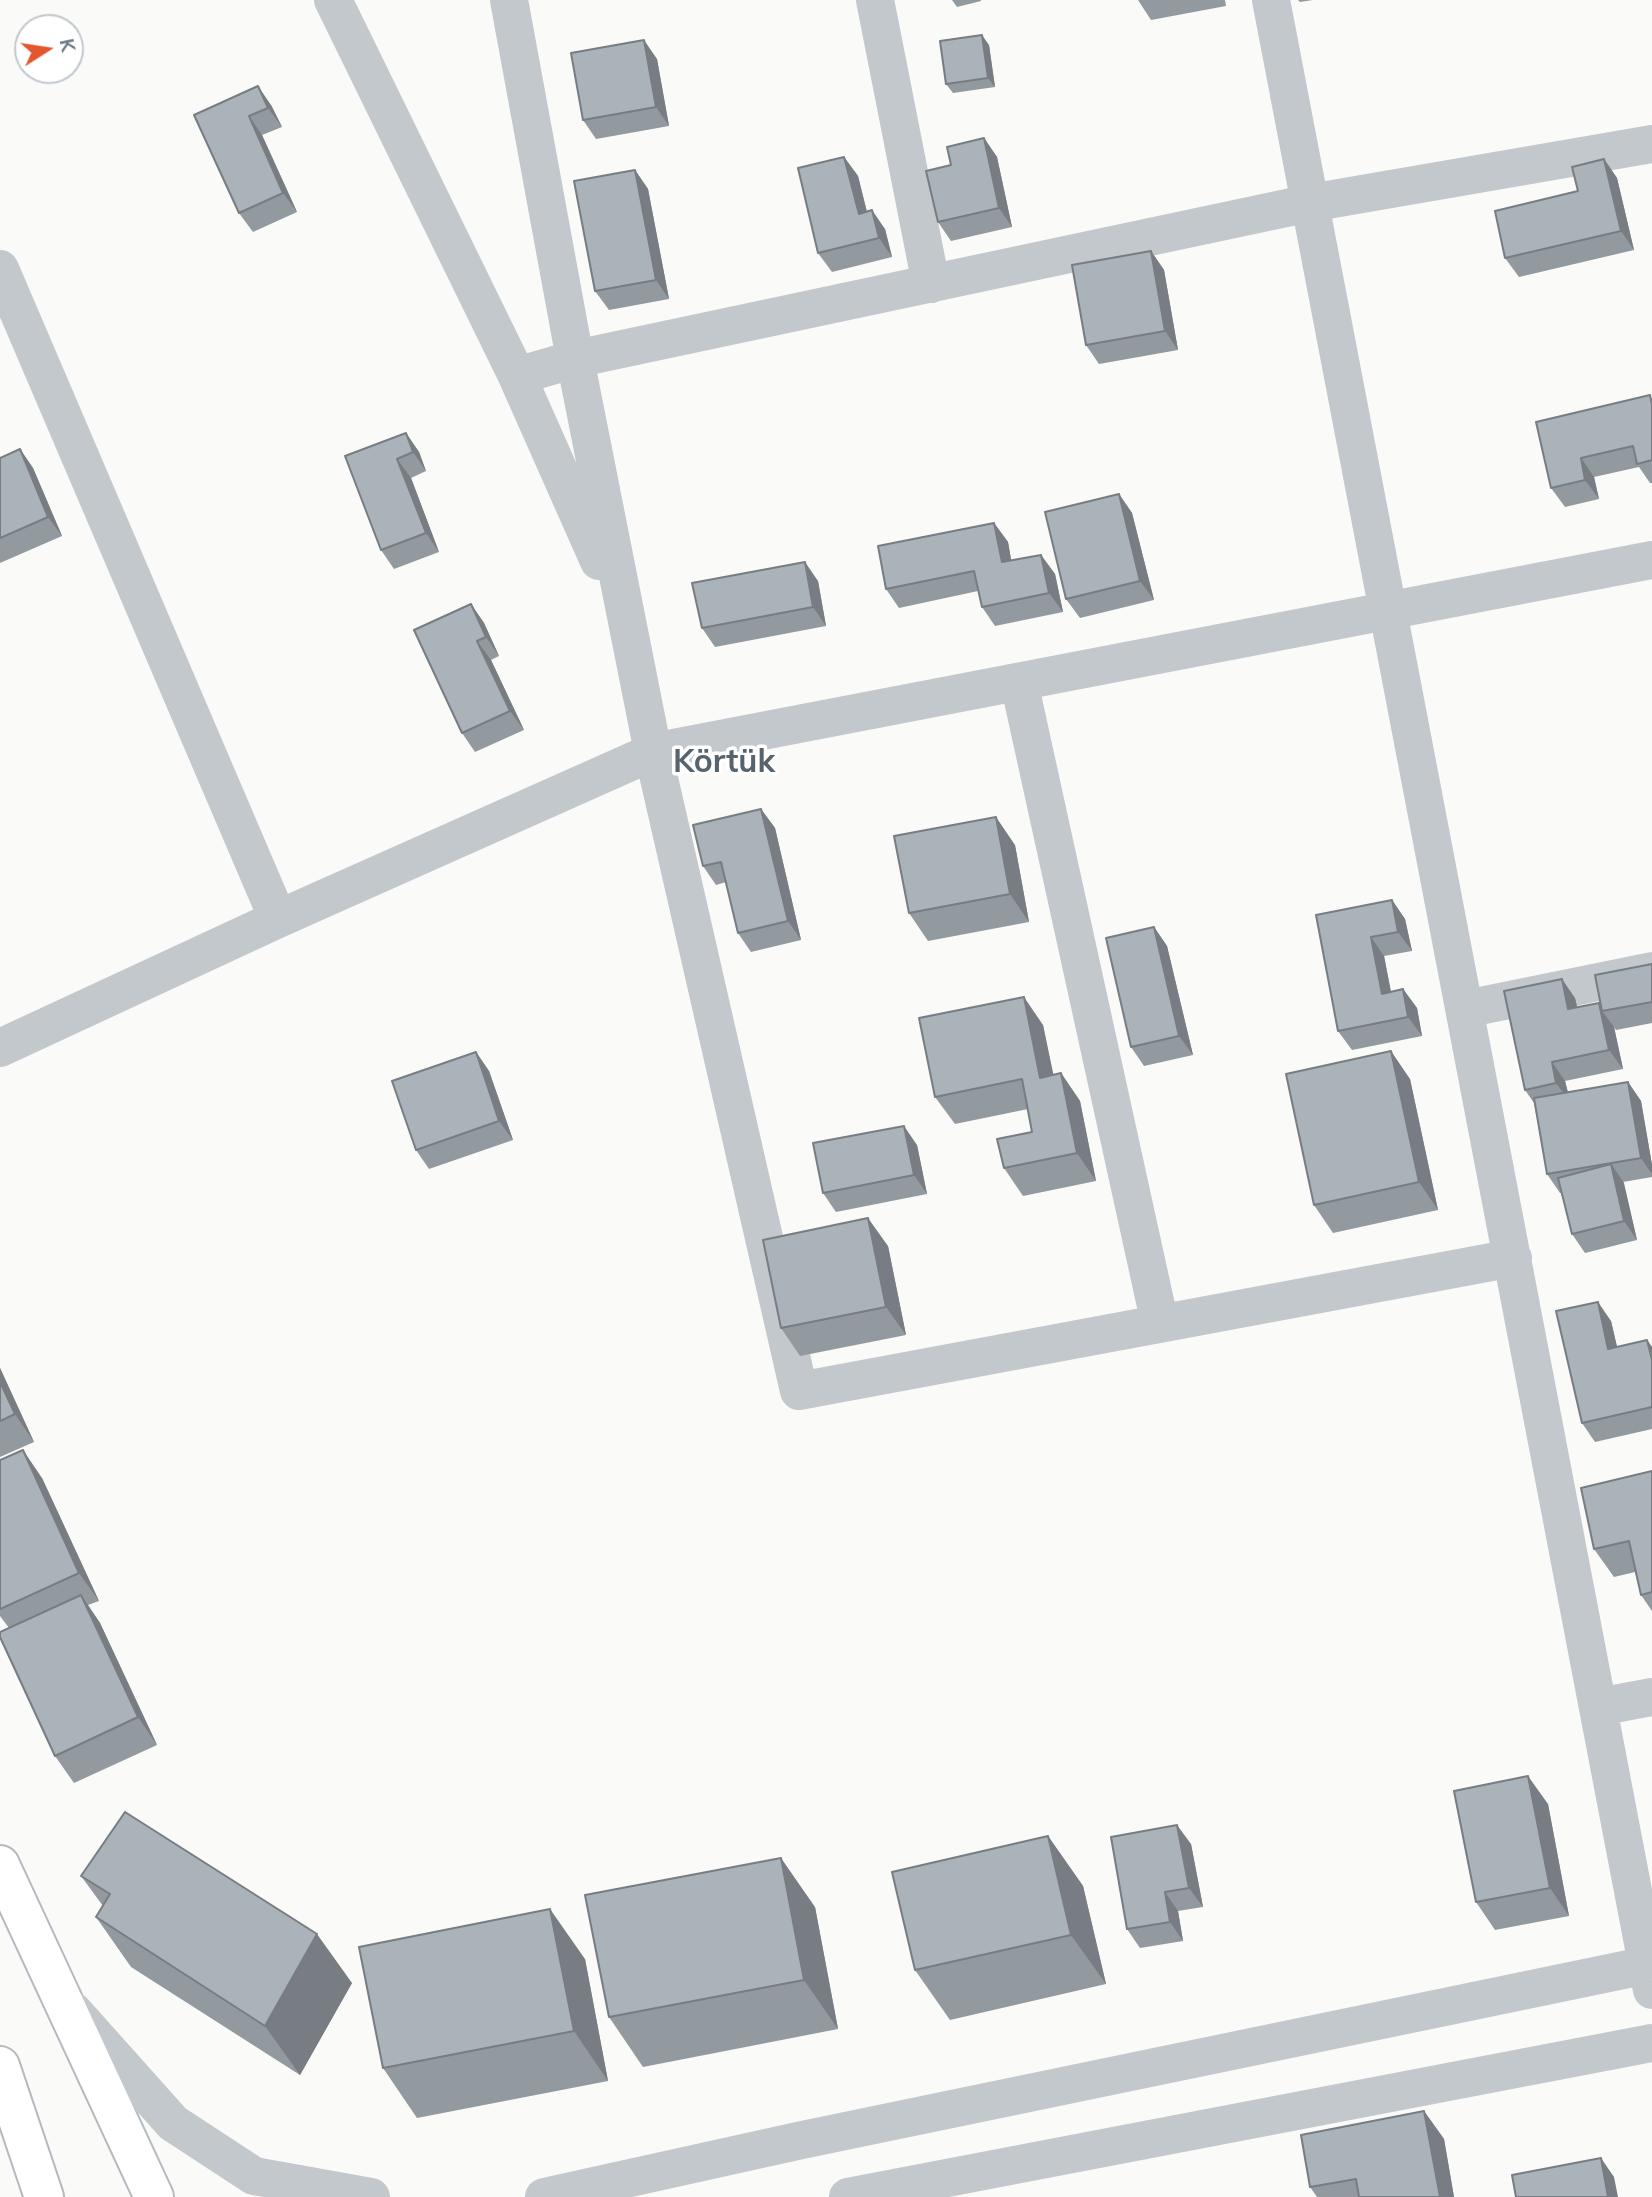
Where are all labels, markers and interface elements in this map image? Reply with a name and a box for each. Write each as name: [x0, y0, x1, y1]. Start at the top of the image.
north arrow: [14, 14, 84, 84]
text: K: [55, 36, 81, 54]
district label: Körtük: [673, 743, 775, 781]

